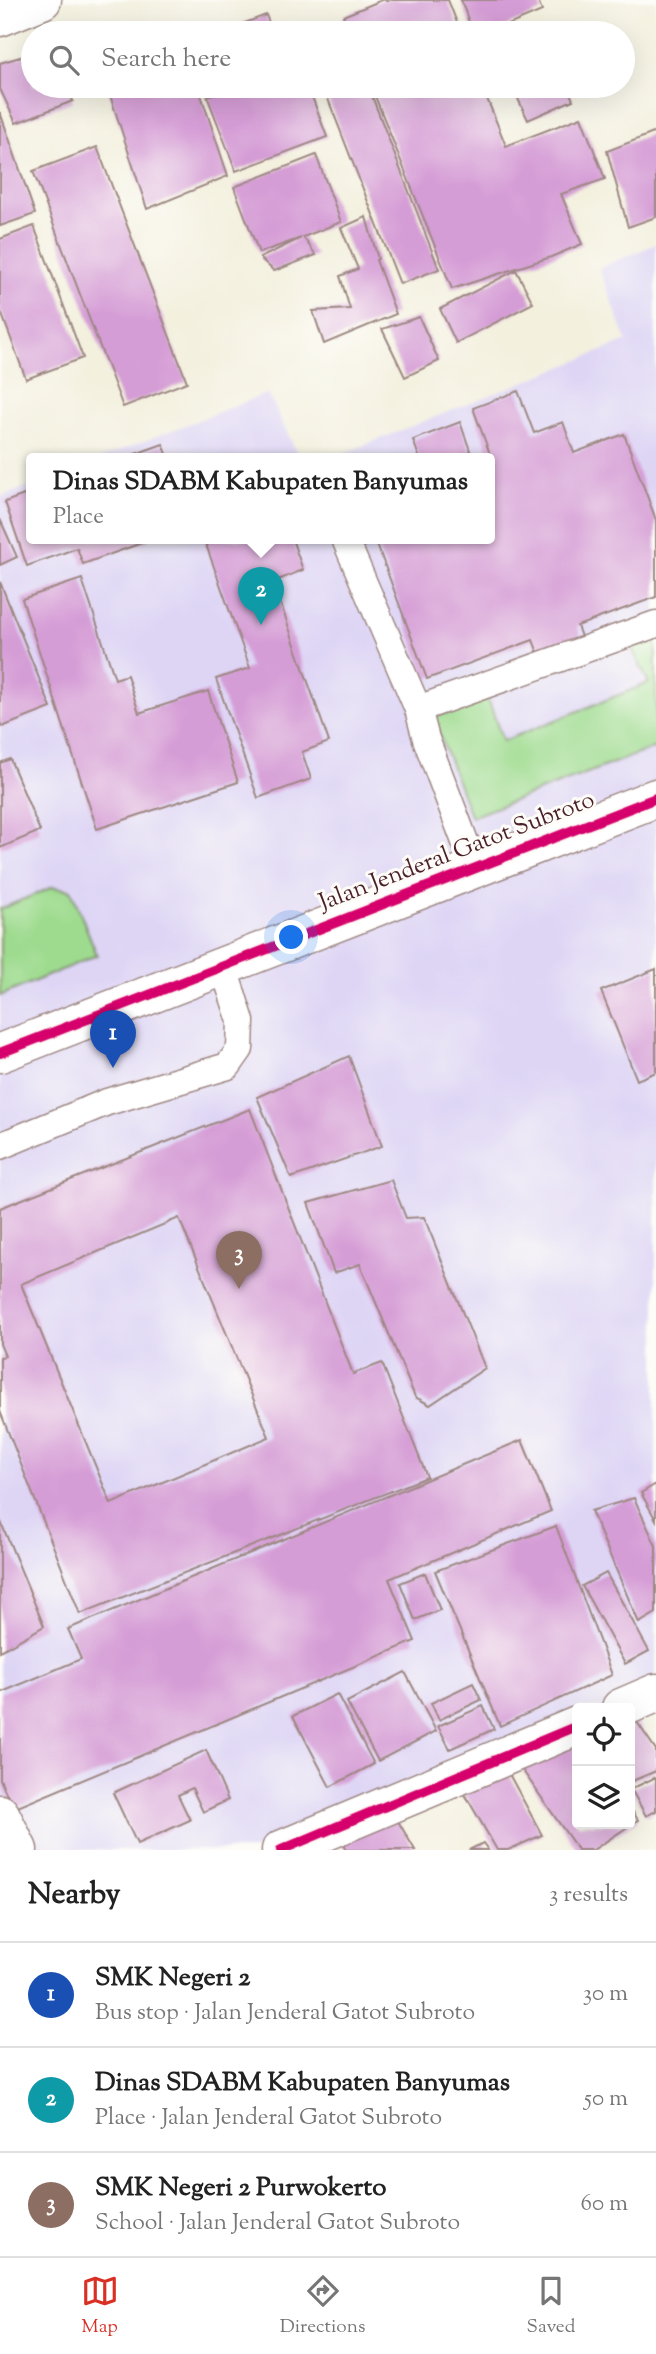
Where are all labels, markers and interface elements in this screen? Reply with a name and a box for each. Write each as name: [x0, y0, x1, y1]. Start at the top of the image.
search box: [21, 21, 635, 98]
icon: search: [45, 41, 83, 79]
text: Search here: [101, 41, 231, 78]
popup: [26, 453, 495, 544]
text: Dinas SDABM Kabupaten Banyumas: [53, 464, 468, 501]
text: Place: [53, 501, 104, 534]
pin: 2: [238, 567, 284, 625]
street label: Jalan Jenderal Gatot Subroto: [312, 784, 600, 921]
your location: [274, 920, 308, 954]
pin: 1: [90, 1010, 136, 1068]
pin: 3: [216, 1231, 262, 1289]
map controls: [572, 1703, 635, 1829]
button: locate: [572, 1703, 635, 1766]
button: layers: [572, 1766, 635, 1829]
text: Nearby: [28, 1874, 120, 1917]
text: 3 results: [549, 1879, 628, 1912]
text: SMK Negeri 2: [95, 1960, 250, 1997]
text: 1: [47, 1978, 55, 2011]
text: 30 m: [583, 1978, 628, 2011]
text: Bus stop · Jalan Jenderal Gatot Subroto: [95, 1997, 475, 2030]
text: Dinas SDABM Kabupaten Banyumas: [95, 2065, 510, 2102]
text: 2: [46, 2083, 56, 2116]
text: 50 m: [584, 2083, 628, 2116]
text: Place · Jalan Jenderal Gatot Subroto: [95, 2102, 442, 2135]
text: SMK Negeri 2 Purwokerto: [95, 2170, 386, 2207]
text: 3: [46, 2188, 56, 2221]
text: 60 m: [580, 2188, 628, 2221]
text: School · Jalan Jenderal Gatot Subroto: [95, 2207, 460, 2240]
tab: Map: [81, 2272, 119, 2341]
tab: Directions: [280, 2272, 365, 2341]
tab: Saved: [527, 2272, 575, 2341]

